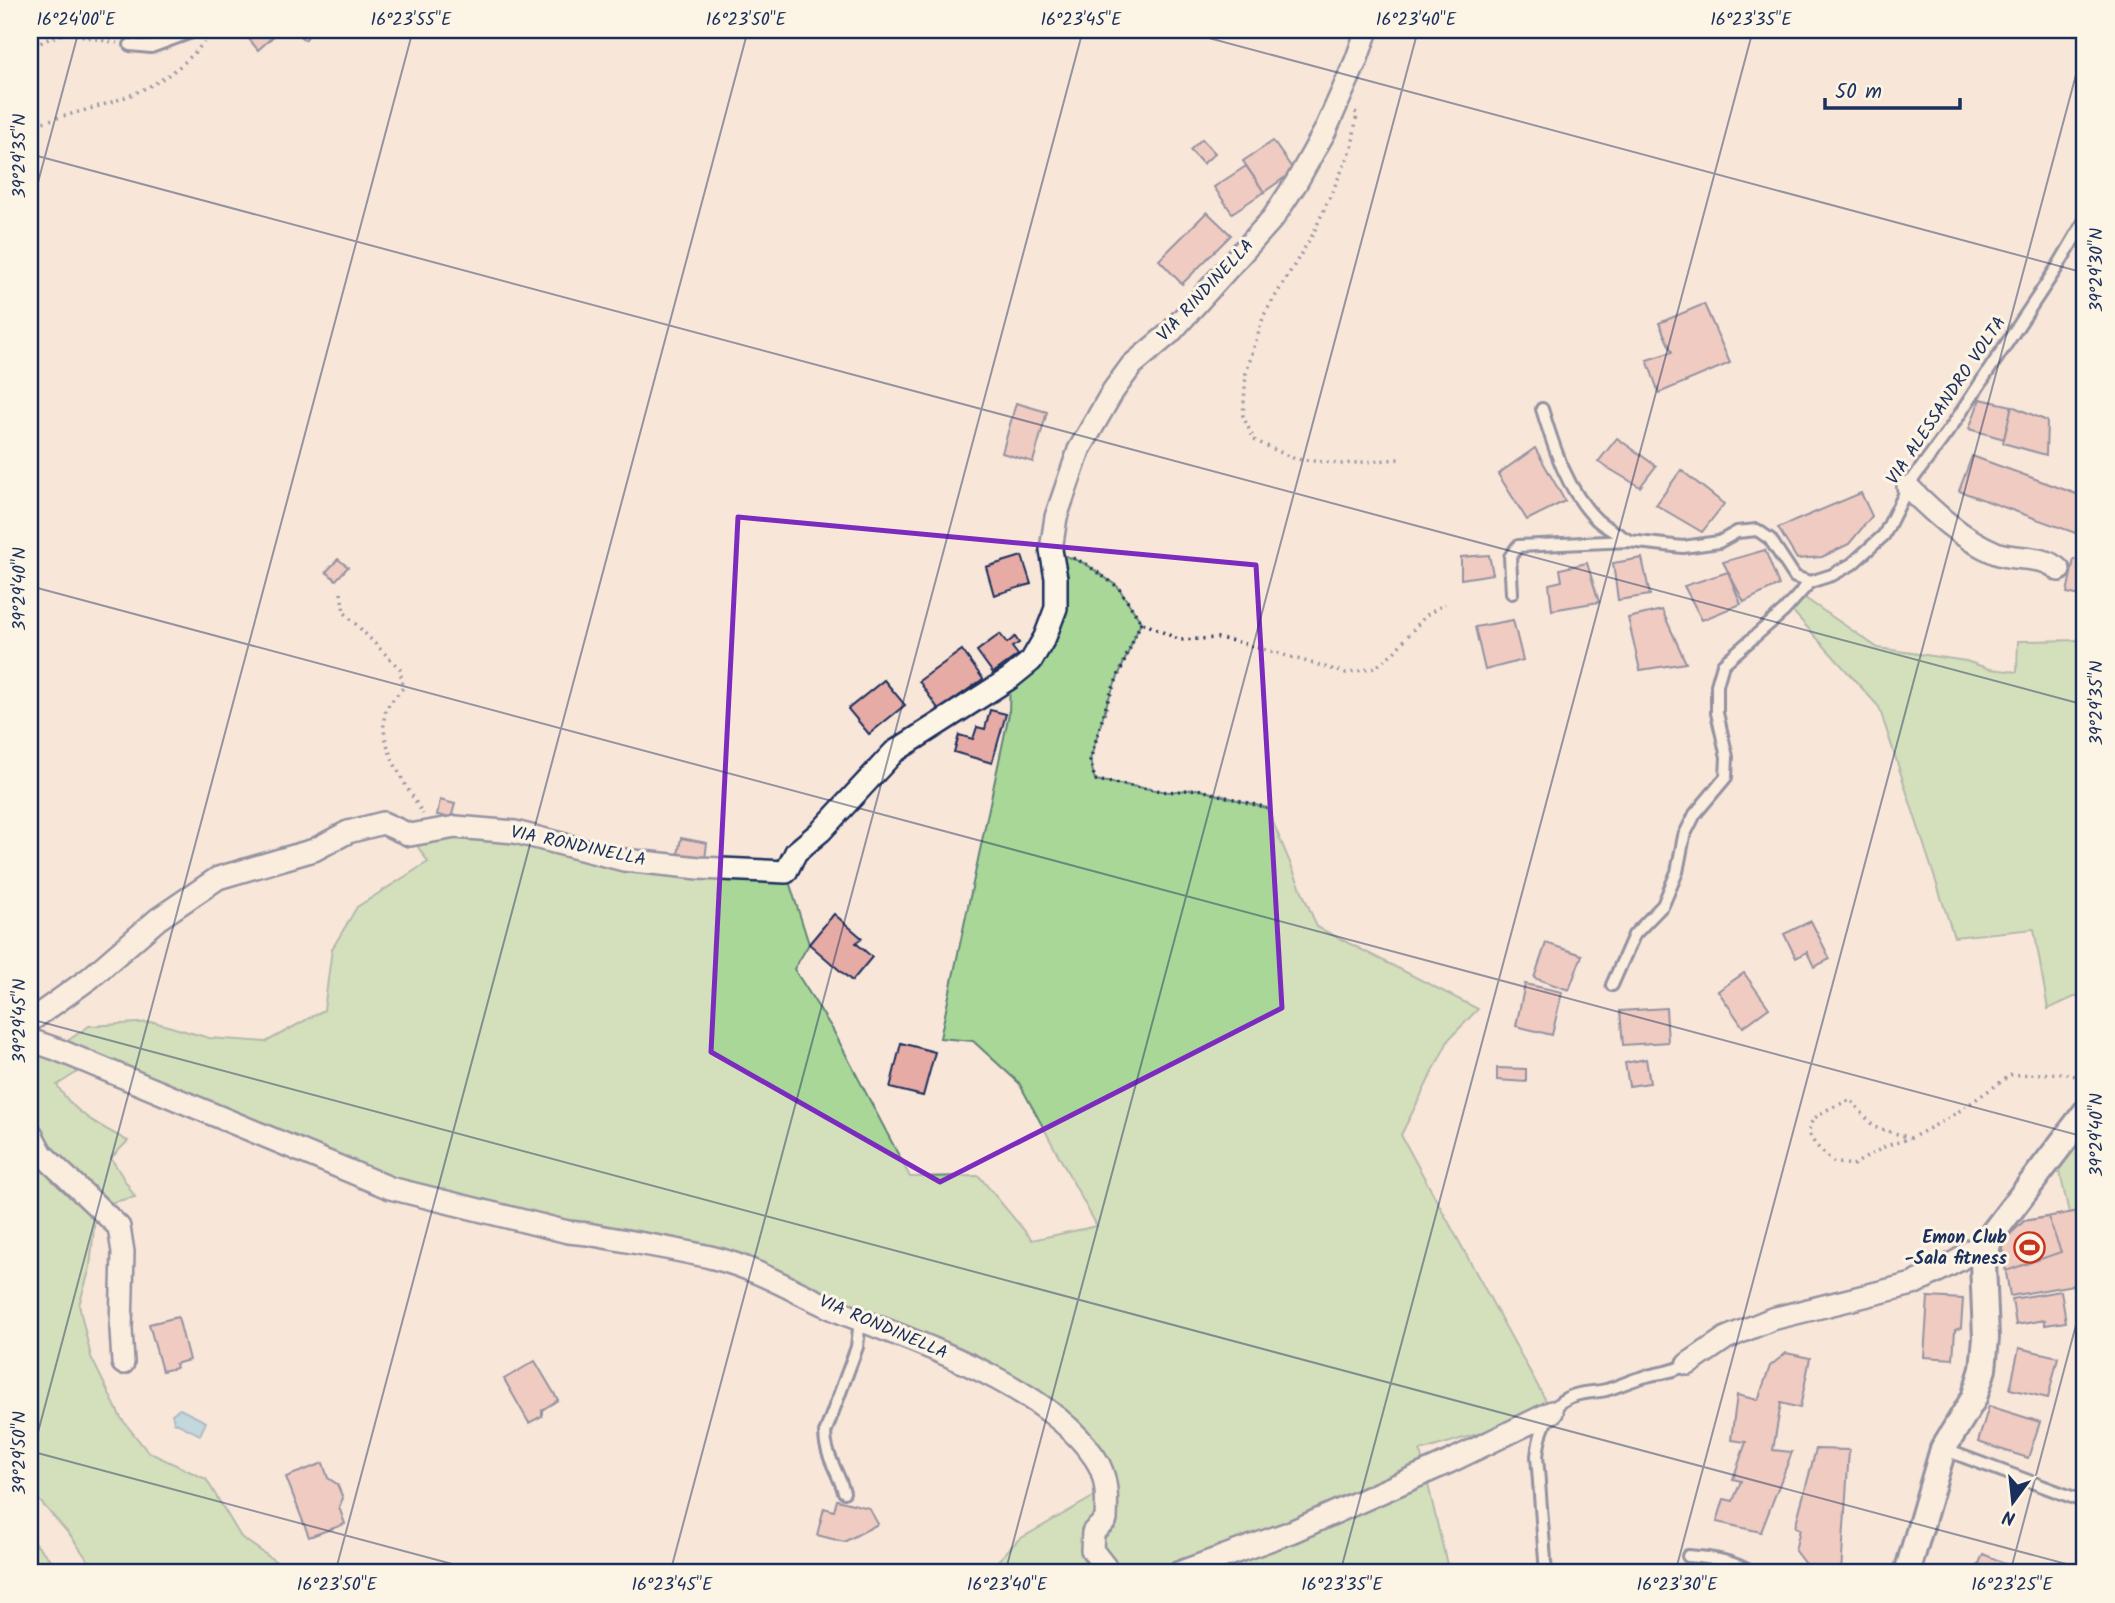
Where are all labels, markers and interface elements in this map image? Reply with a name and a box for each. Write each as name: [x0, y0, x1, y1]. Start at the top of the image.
text: 16°24'00"E: [36, 6, 116, 35]
text: 16°23'55"E: [371, 6, 452, 35]
text: 16°23'50"E: [706, 6, 787, 35]
text: 16°23'45"E: [1040, 6, 1122, 35]
text: 16°23'40"E: [1376, 6, 1457, 35]
text: 16°23'35"E: [1710, 6, 1792, 35]
scale bar: [1825, 66, 1959, 110]
text: 50 m: [1835, 76, 1882, 109]
text: 39°29'35"N: [6, 113, 35, 199]
text: 39°29'30"N: [2083, 228, 2112, 312]
street label: VIA RINDINELLA: [1150, 233, 1262, 349]
street label: VIA ALESSANDRO VOLTA: [1880, 311, 2014, 491]
text: 39°29'40"N: [6, 547, 35, 631]
text: 39°29'35"N: [2083, 660, 2112, 746]
street label: VIA RONDINELLA: [508, 819, 648, 875]
text: 39°29'45"N: [6, 979, 35, 1063]
text: 39°29'40"N: [2083, 1093, 2112, 1177]
place label: Emon Club -Sala fitness: [1904, 1224, 2008, 1274]
sports icon: Emon Club -Sala fitness: [2013, 1231, 2047, 1265]
street label: VIA RONDINELLA: [814, 1288, 952, 1368]
text: 39°29'50"N: [6, 1411, 35, 1495]
north arrow: [1979, 1466, 2048, 1536]
text: N: [1999, 1500, 2019, 1533]
text: 16°23'50"E: [297, 1571, 378, 1600]
text: 16°23'45"E: [631, 1571, 713, 1600]
text: 16°23'40"E: [967, 1571, 1048, 1600]
text: 16°23'35"E: [1301, 1571, 1383, 1600]
text: 16°23'30"E: [1637, 1571, 1718, 1600]
text: 16°23'25"E: [1971, 1571, 2053, 1600]

